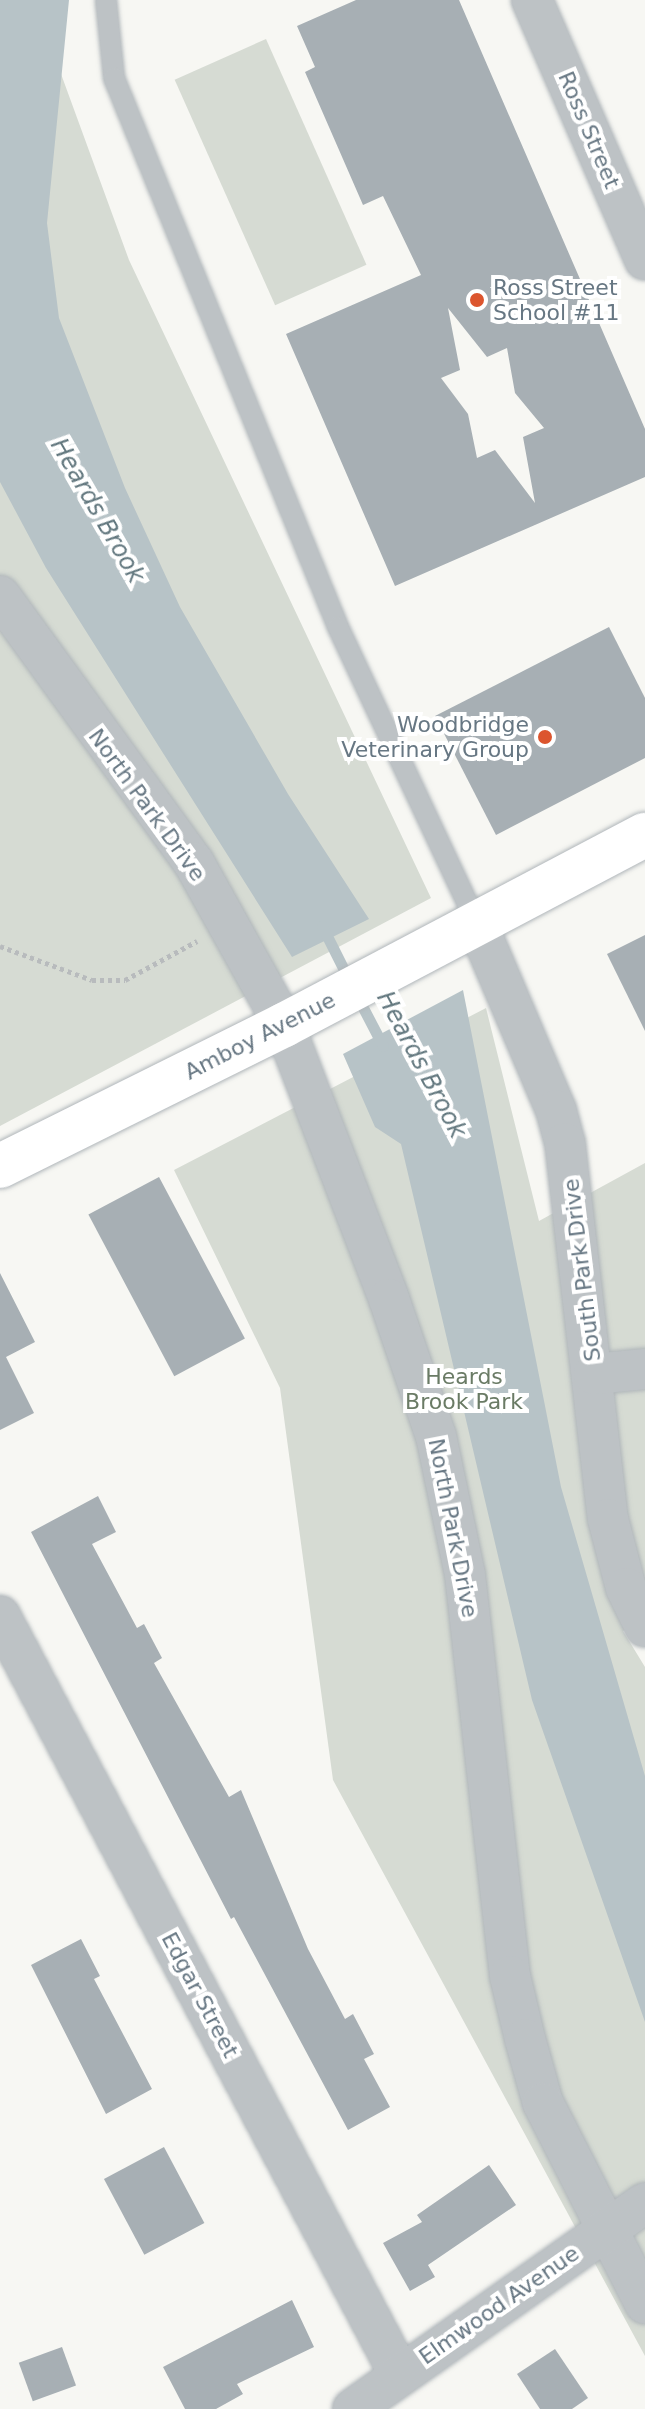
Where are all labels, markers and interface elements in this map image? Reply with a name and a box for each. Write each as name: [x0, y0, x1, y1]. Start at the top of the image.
street label: Ross Street: [553, 68, 625, 192]
place label: Ross Street School #11: [493, 274, 619, 326]
marker: Ross Street School #11: [468, 291, 486, 309]
water label: Heards Brook: [44, 433, 150, 589]
place label: Woodbridge Veterinary Group: [341, 711, 529, 762]
street label: North Park Drive: [83, 724, 211, 886]
marker: Woodbridge Veterinary Group: [536, 728, 554, 746]
street label: Amboy Avenue: [180, 987, 340, 1085]
water label: Heards Brook: [370, 987, 472, 1143]
street label: South Park Drive: [558, 1177, 606, 1363]
park label: Heards Brook Park: [405, 1363, 523, 1414]
street label: North Park Drive: [423, 1436, 483, 1620]
street label: Edgar Street: [156, 1928, 244, 2062]
street label: Elmwood Avenue: [414, 2240, 584, 2370]

